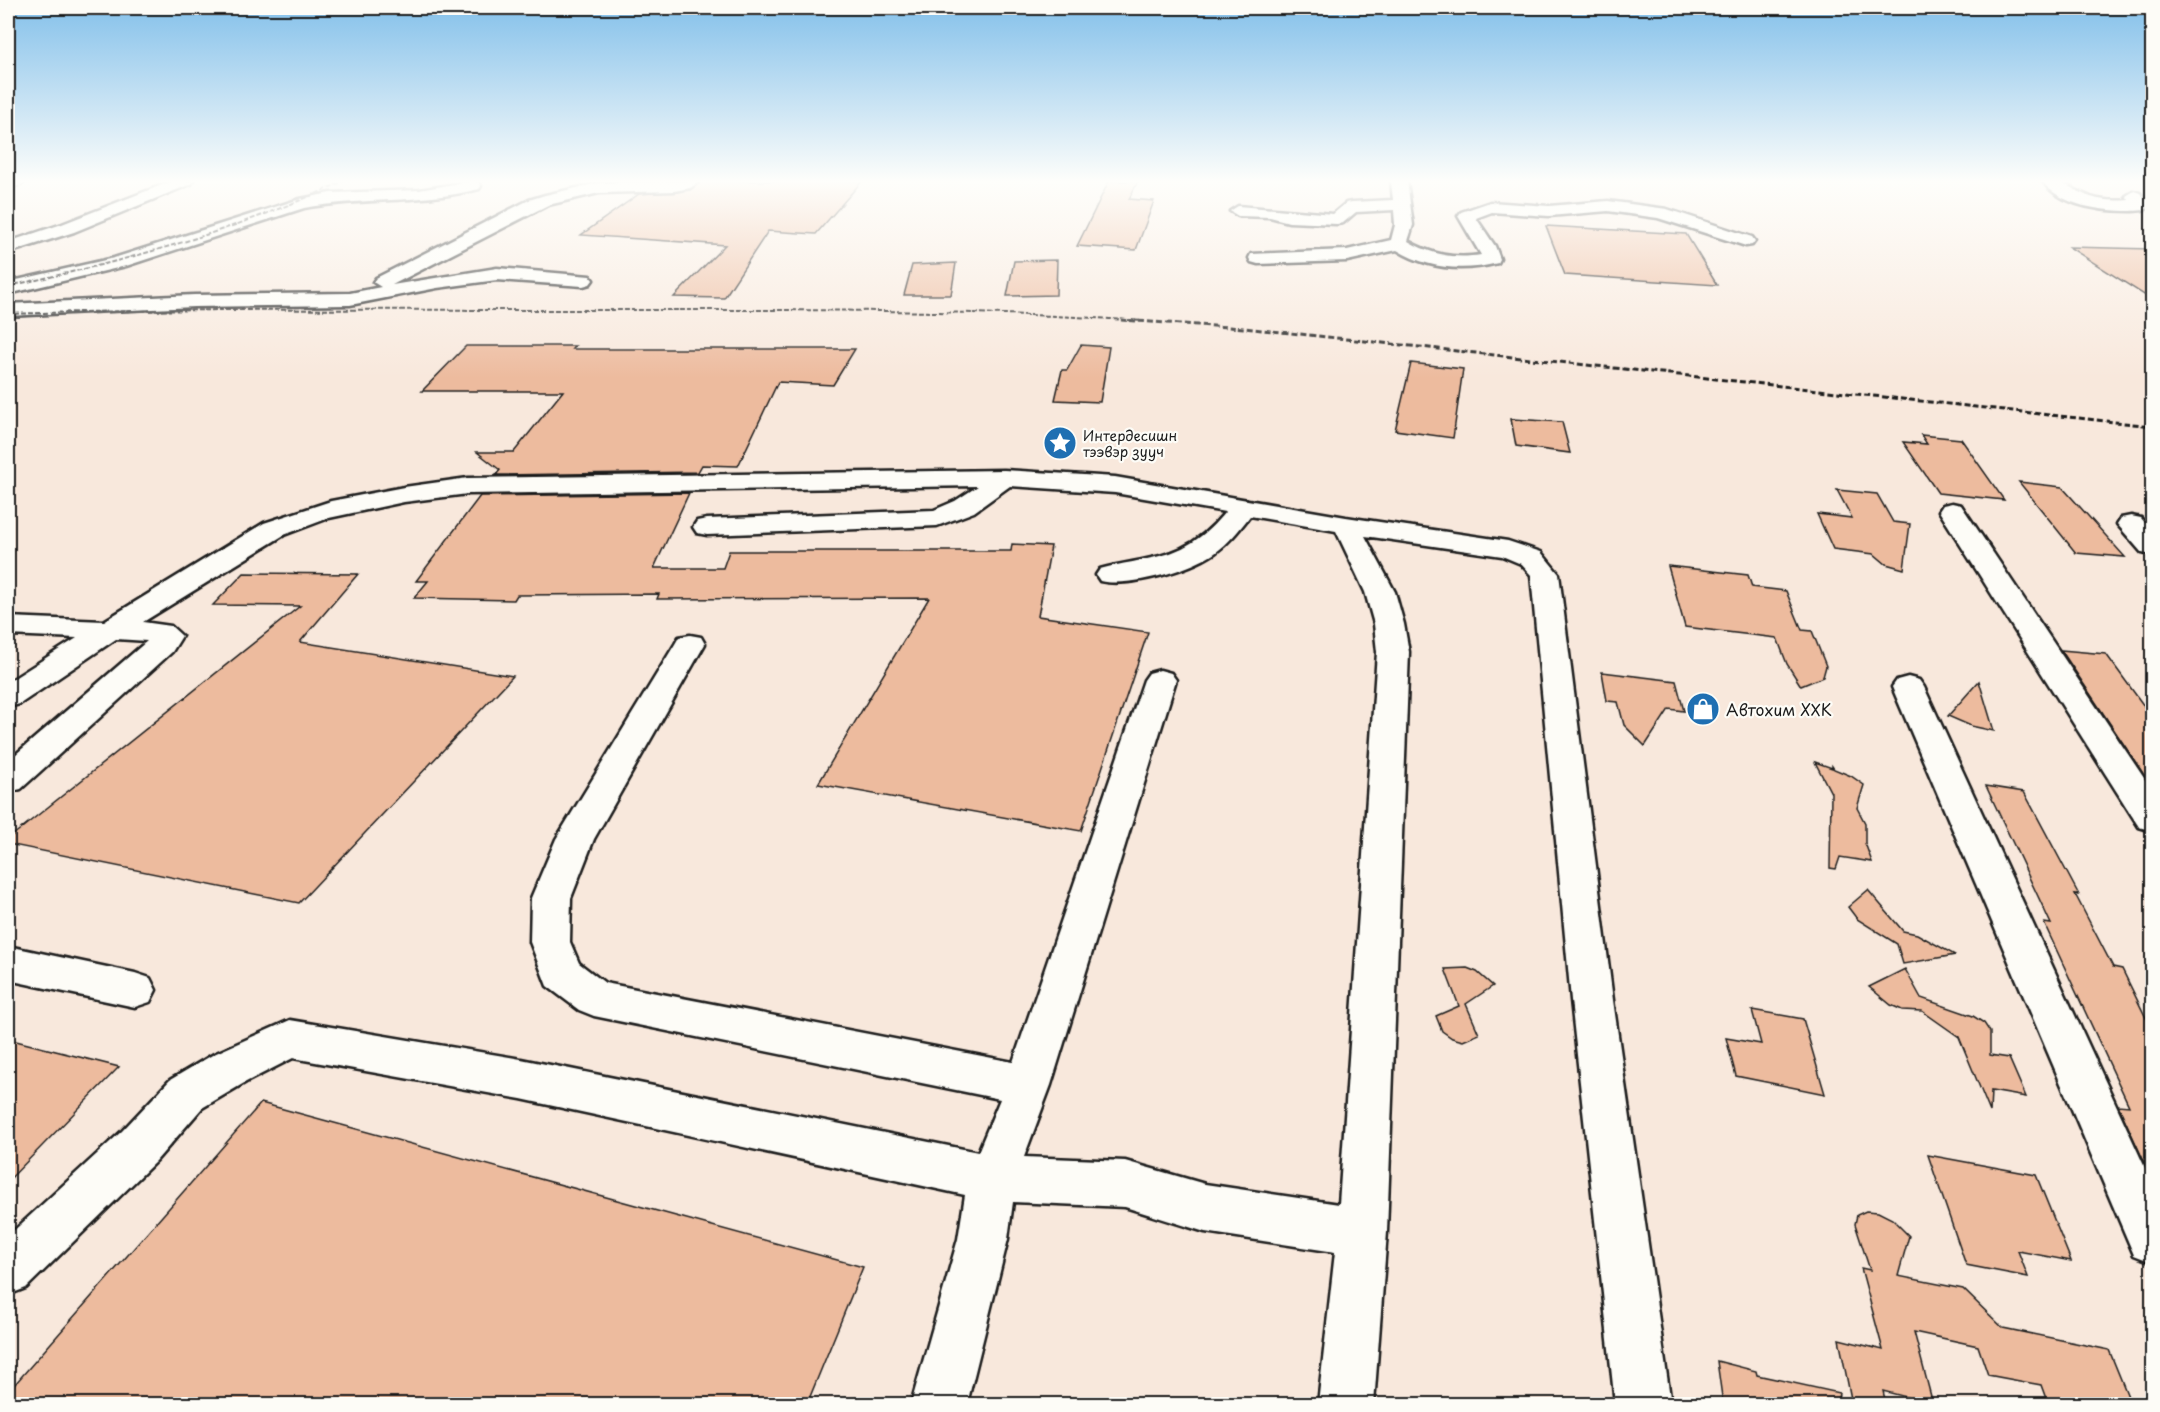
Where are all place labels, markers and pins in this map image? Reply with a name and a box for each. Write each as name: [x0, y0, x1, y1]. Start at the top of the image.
place icon: Интердесишн тээвэр зууч: [1042, 425, 1078, 461]
place label: Интердесишн тээвэр зууч: [1083, 425, 1177, 462]
shop icon: Автохим ХХК: [1685, 691, 1721, 727]
place label: Автохим ХХК: [1726, 697, 1832, 721]

